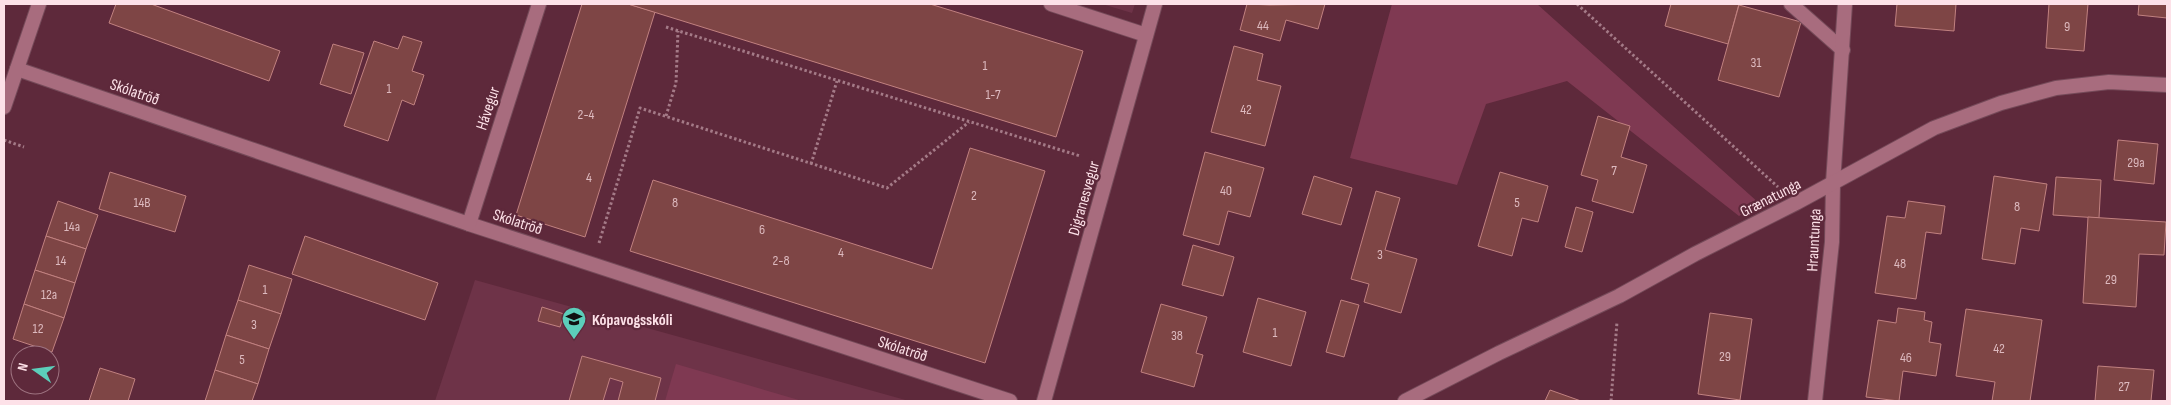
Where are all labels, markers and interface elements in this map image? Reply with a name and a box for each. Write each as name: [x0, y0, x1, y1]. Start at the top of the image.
house number: 44: [1257, 17, 1269, 34]
house number: 9: [2064, 18, 2070, 35]
house number: 31: [1751, 54, 1761, 71]
house number: 1: [983, 57, 988, 74]
street label: Skólatröð: [107, 75, 162, 110]
house number: 1: [387, 80, 392, 97]
street label: Hávegur: [473, 84, 504, 132]
house number: 1-7: [985, 86, 1001, 103]
house number: 42: [1240, 101, 1252, 118]
house number: 2-4: [578, 106, 595, 123]
house number: 29a: [2127, 154, 2145, 171]
street label: Digranesvegur: [1065, 158, 1104, 238]
house number: 7: [1611, 162, 1617, 179]
house number: 4: [586, 169, 592, 186]
street label: Grænatunga: [1737, 175, 1804, 222]
house number: 40: [1220, 182, 1232, 199]
house number: 2: [971, 187, 977, 204]
house number: 14B: [134, 194, 150, 211]
house number: 8: [672, 194, 678, 211]
house number: 5: [1514, 194, 1520, 211]
house number: 8: [2014, 198, 2020, 215]
street label: Skólatröð: [490, 206, 545, 239]
street label: Hrauntunga: [1803, 208, 1826, 272]
house number: 14a: [64, 218, 80, 235]
house number: 6: [759, 221, 765, 238]
house number: 4: [838, 244, 844, 261]
house number: 3: [1377, 246, 1383, 263]
house number: 14: [56, 252, 67, 269]
house number: 2-8: [772, 252, 790, 269]
house number: 48: [1894, 255, 1906, 272]
house number: 29: [2105, 271, 2117, 288]
house number: 1: [263, 281, 268, 298]
house number: 12a: [41, 286, 57, 303]
school or university icon: Kópavogsskóli: [561, 306, 587, 340]
place label: Kópavogsskóli: [592, 311, 672, 330]
house number: 3: [251, 316, 257, 333]
house number: 12: [33, 320, 44, 337]
house number: 1: [1273, 324, 1278, 341]
house number: 38: [1171, 327, 1183, 344]
street label: Skólatröð: [875, 333, 930, 366]
house number: 42: [1993, 340, 2005, 357]
north arrow: [10, 345, 60, 395]
house number: 29: [1719, 348, 1731, 365]
house number: 46: [1900, 349, 1912, 366]
house number: 5: [239, 351, 245, 368]
text: N: [14, 361, 32, 373]
house number: 27: [2118, 378, 2130, 395]

